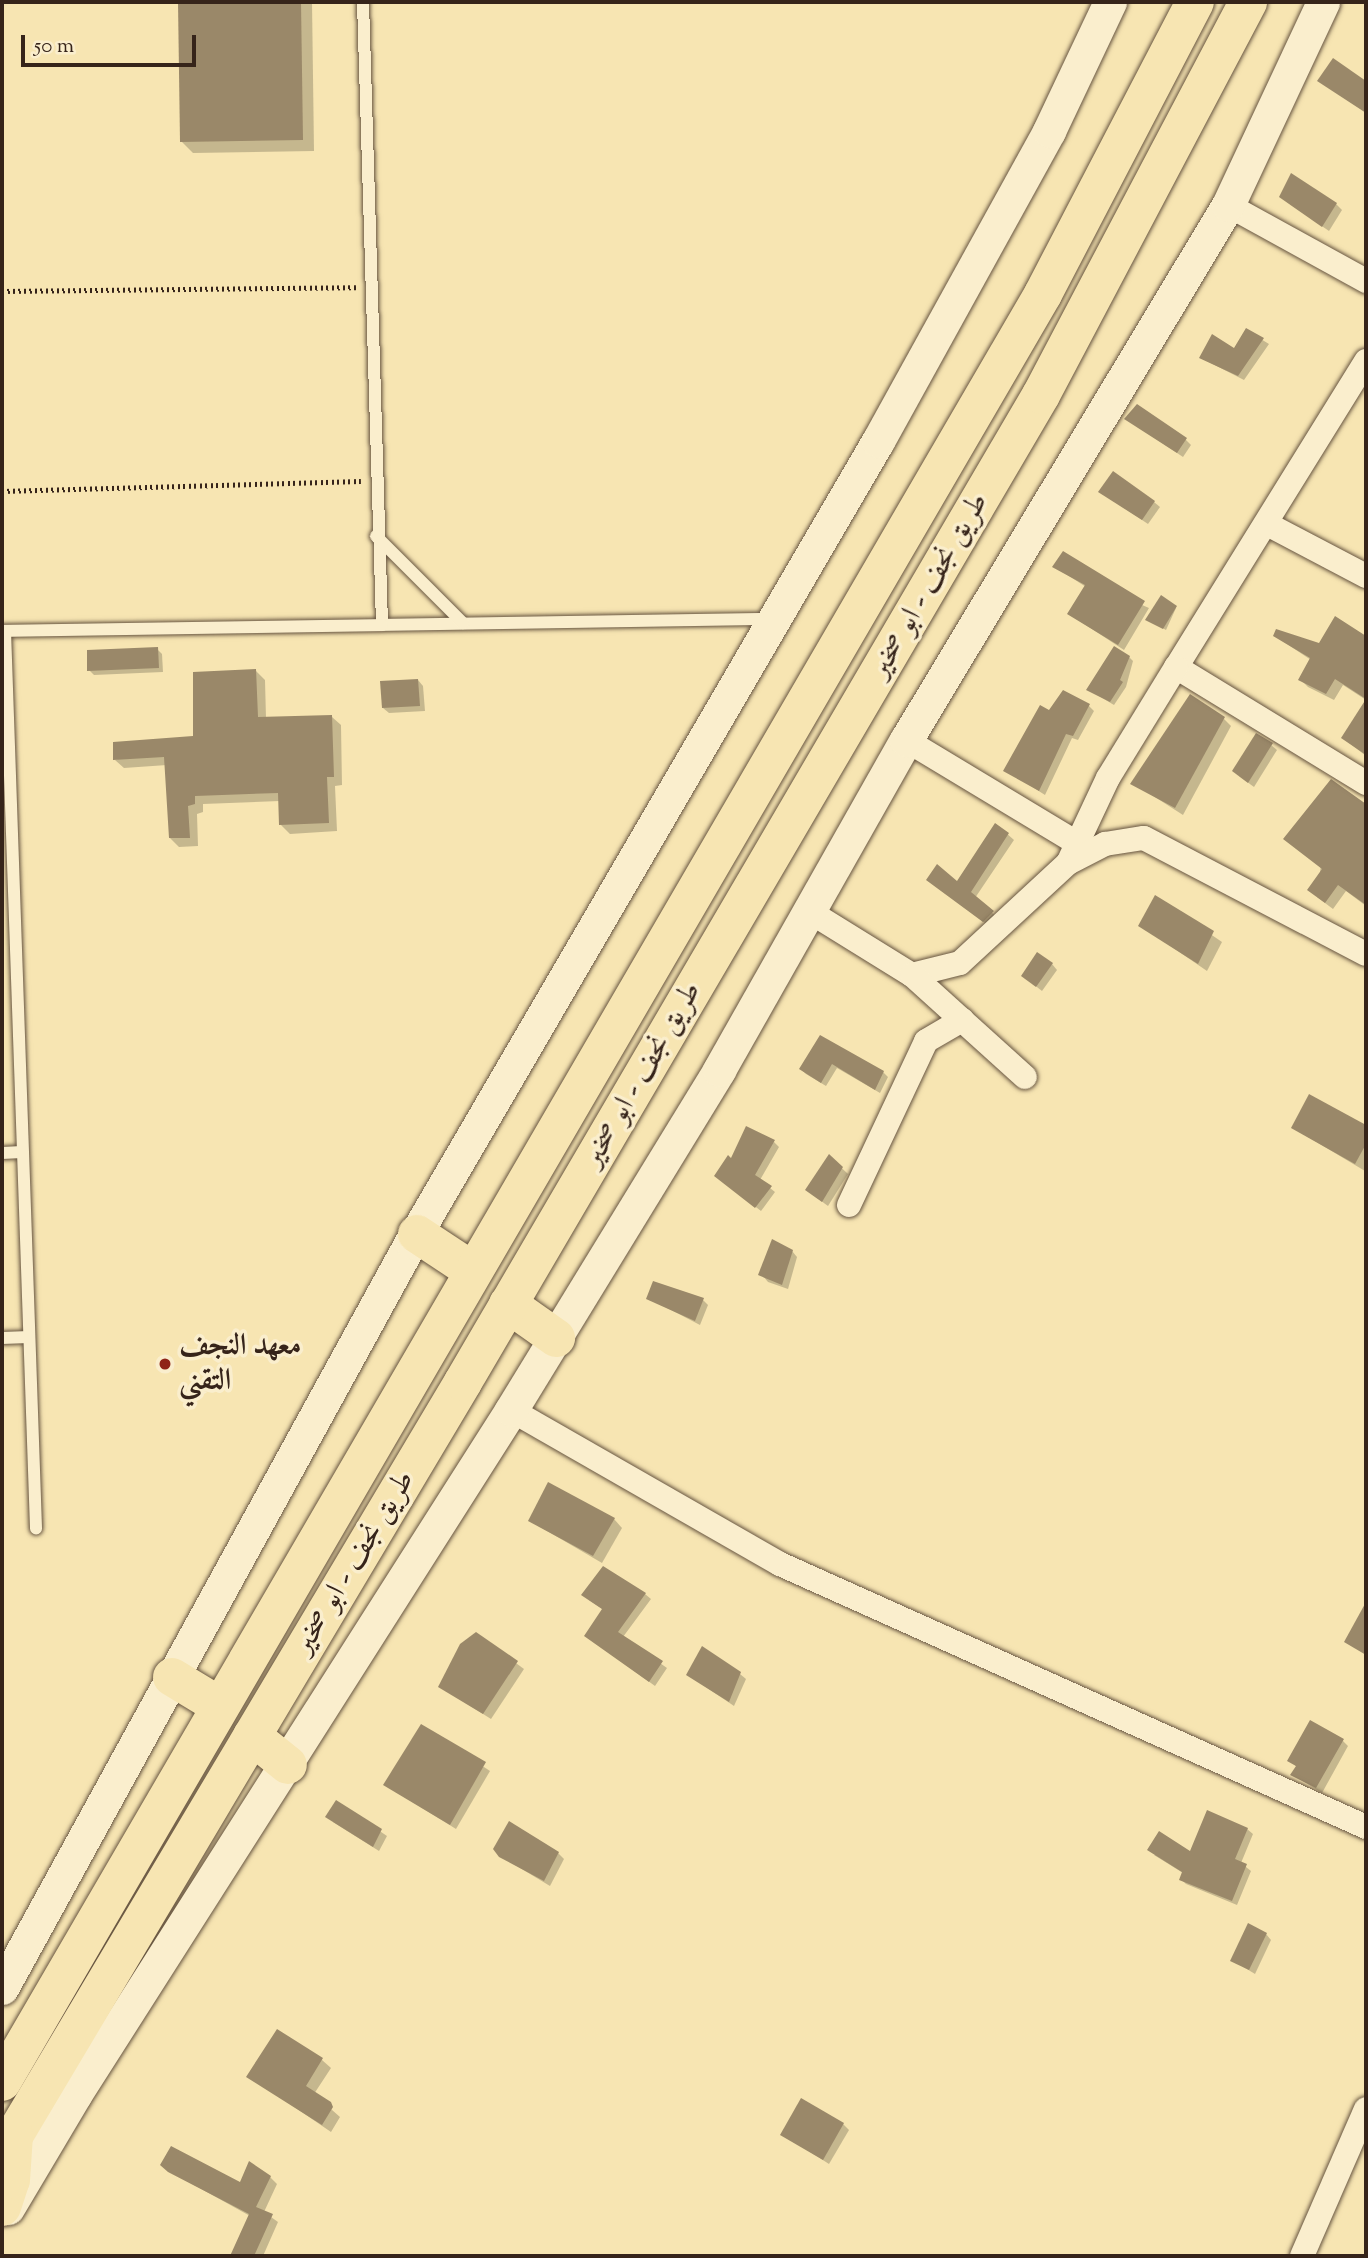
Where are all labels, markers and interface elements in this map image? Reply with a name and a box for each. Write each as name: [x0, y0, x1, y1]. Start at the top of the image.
scale bar: [24, 21, 200, 65]
text: 50 m: [34, 32, 74, 62]
street label: طريق نجف - ابو صخير: [862, 487, 998, 685]
street label: طريق نجف - ابو صخير: [575, 976, 711, 1174]
place label: معهد النجف التقني: [179, 1329, 301, 1400]
marker: معهد النجف التقني: [157, 1356, 173, 1372]
street label: طريق نجف - ابو صخير: [286, 1465, 424, 1661]

